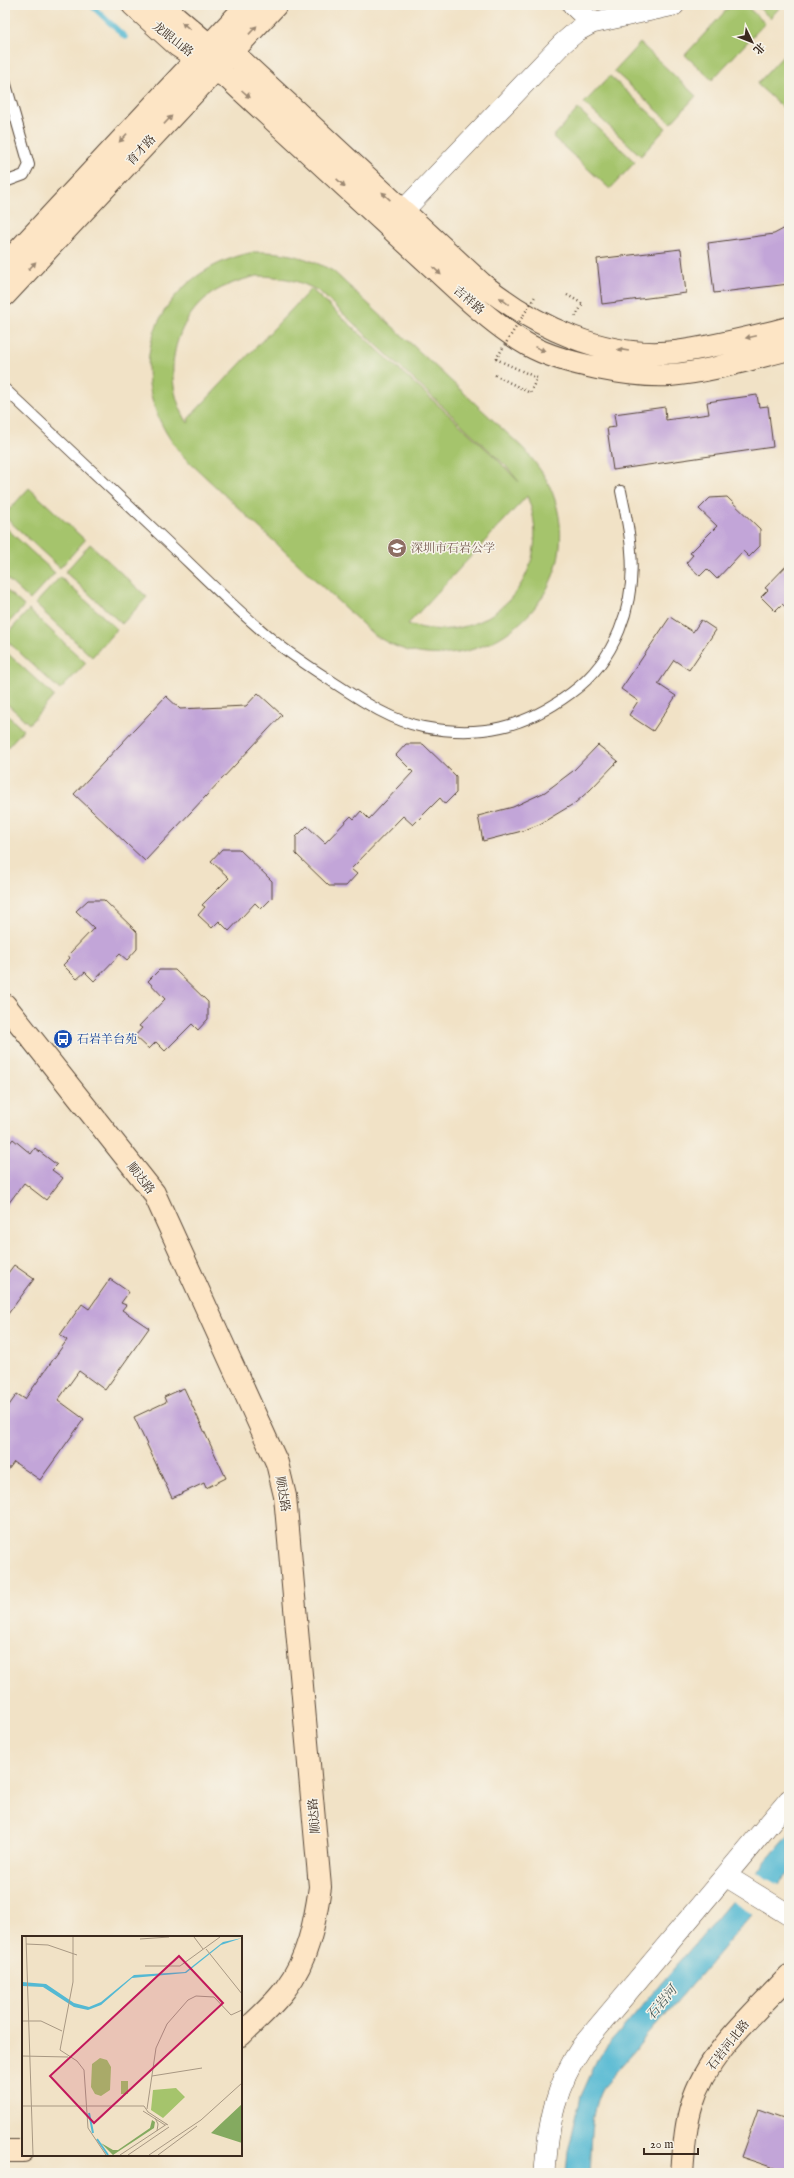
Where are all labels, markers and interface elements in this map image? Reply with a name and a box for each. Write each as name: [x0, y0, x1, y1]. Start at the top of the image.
street label: 龙眼山路: [149, 19, 196, 60]
one-way arrow: [181, 22, 191, 31]
north arrow: [732, 22, 772, 62]
one-way arrow: [248, 25, 257, 35]
text: 北: [750, 39, 767, 57]
one-way arrow: [241, 90, 251, 99]
one-way arrow: [164, 115, 173, 125]
street label: 育才路: [124, 132, 159, 169]
one-way arrow: [119, 133, 128, 143]
one-way arrow: [336, 178, 347, 187]
one-way arrow: [381, 191, 391, 200]
one-way arrow: [27, 261, 36, 271]
one-way arrow: [432, 266, 442, 276]
street label: 吉祥路: [450, 283, 487, 318]
one-way arrow: [498, 297, 509, 305]
one-way arrow: [745, 334, 757, 340]
one-way arrow: [534, 347, 546, 353]
one-way arrow: [617, 347, 629, 353]
school or university icon: 深圳市石岩公学: [386, 537, 408, 559]
place label: 深圳市石岩公学: [411, 541, 495, 556]
bus stop icon: 石岩羊台苑: [52, 1028, 74, 1050]
place label: 石岩羊台苑: [77, 1032, 137, 1047]
street label: 顺达路: [124, 1160, 158, 1197]
street label: 顺达路: [272, 1475, 293, 1513]
street label: 顺达路: [305, 1797, 324, 1835]
inset map: [22, 1936, 242, 2156]
water label: 石岩河: [643, 1981, 682, 2023]
street label: 石岩河北路: [704, 2017, 753, 2074]
scale bar: [644, 2130, 698, 2156]
text: 20 m: [650, 2137, 673, 2152]

